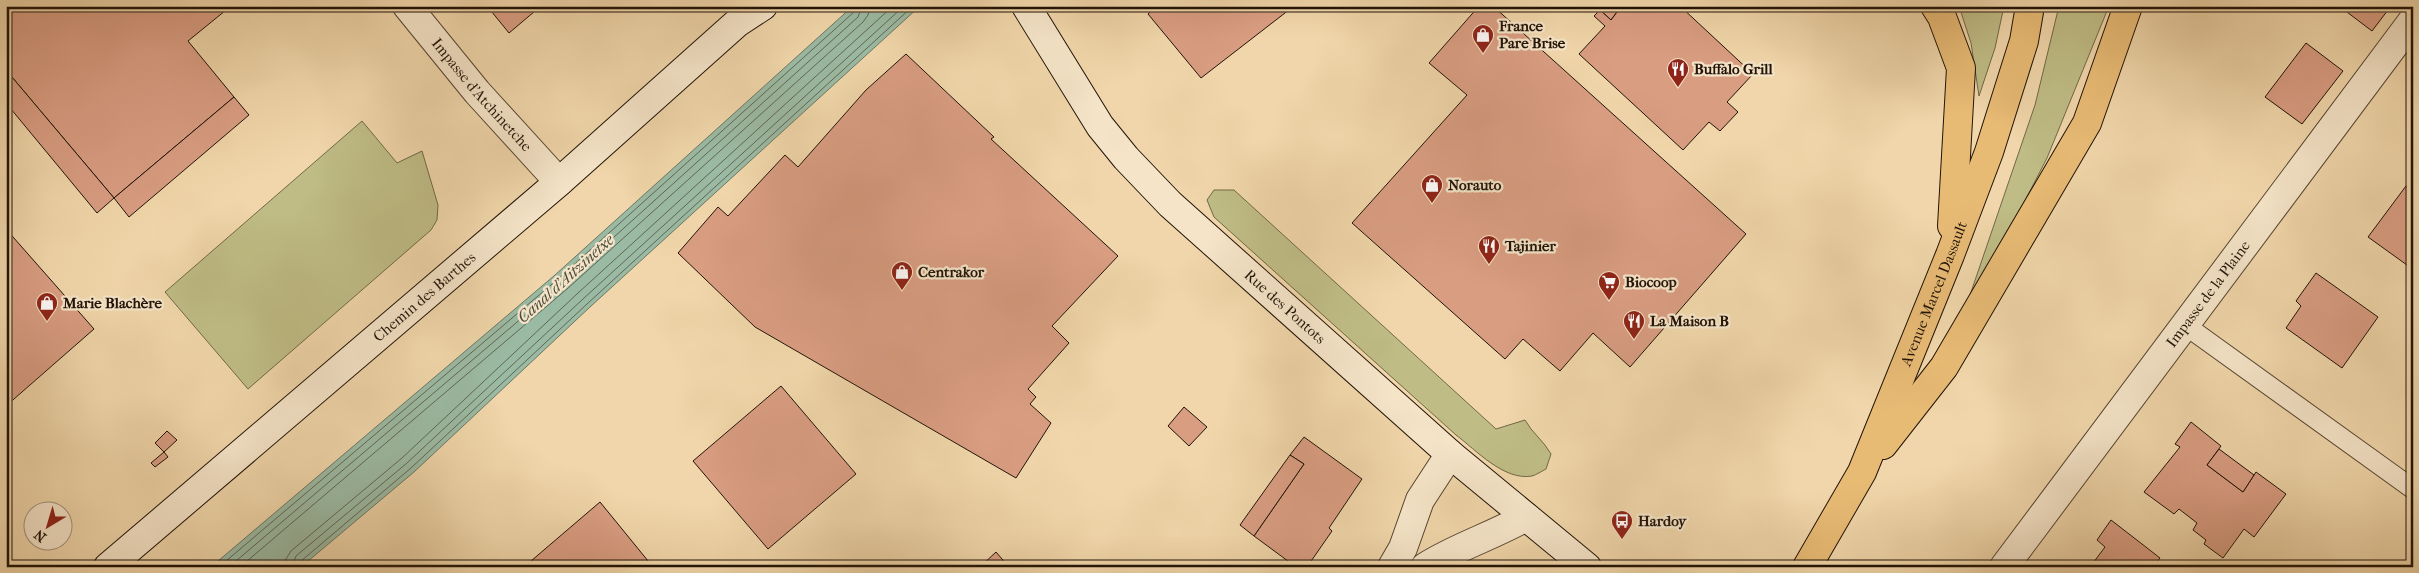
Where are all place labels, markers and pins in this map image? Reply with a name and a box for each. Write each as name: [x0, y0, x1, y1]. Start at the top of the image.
place label: France Pare Brise: [1498, 17, 1566, 52]
shop icon: France Pare Brise: [1471, 23, 1495, 54]
restaurant icon: Buffalo Grill: [1666, 57, 1690, 88]
place label: Buffalo Grill: [1694, 60, 1773, 78]
shop icon: Norauto: [1420, 173, 1444, 204]
place label: Norauto: [1448, 176, 1502, 194]
restaurant icon: Tajinier: [1477, 234, 1501, 265]
place label: Tajinier: [1504, 237, 1556, 255]
shop icon: Centrakor: [890, 260, 914, 291]
place label: Centrakor: [918, 263, 985, 281]
supermarket icon: Biocoop: [1597, 270, 1621, 301]
place label: Biocoop: [1625, 273, 1677, 291]
shop icon: Marie Blachère: [35, 291, 59, 322]
place label: Marie Blachère: [62, 294, 162, 312]
restaurant icon: La Maison B: [1622, 309, 1646, 340]
place label: La Maison B: [1650, 312, 1729, 330]
bus stop icon: Hardoy: [1610, 509, 1634, 540]
place label: Hardoy: [1638, 512, 1687, 530]

